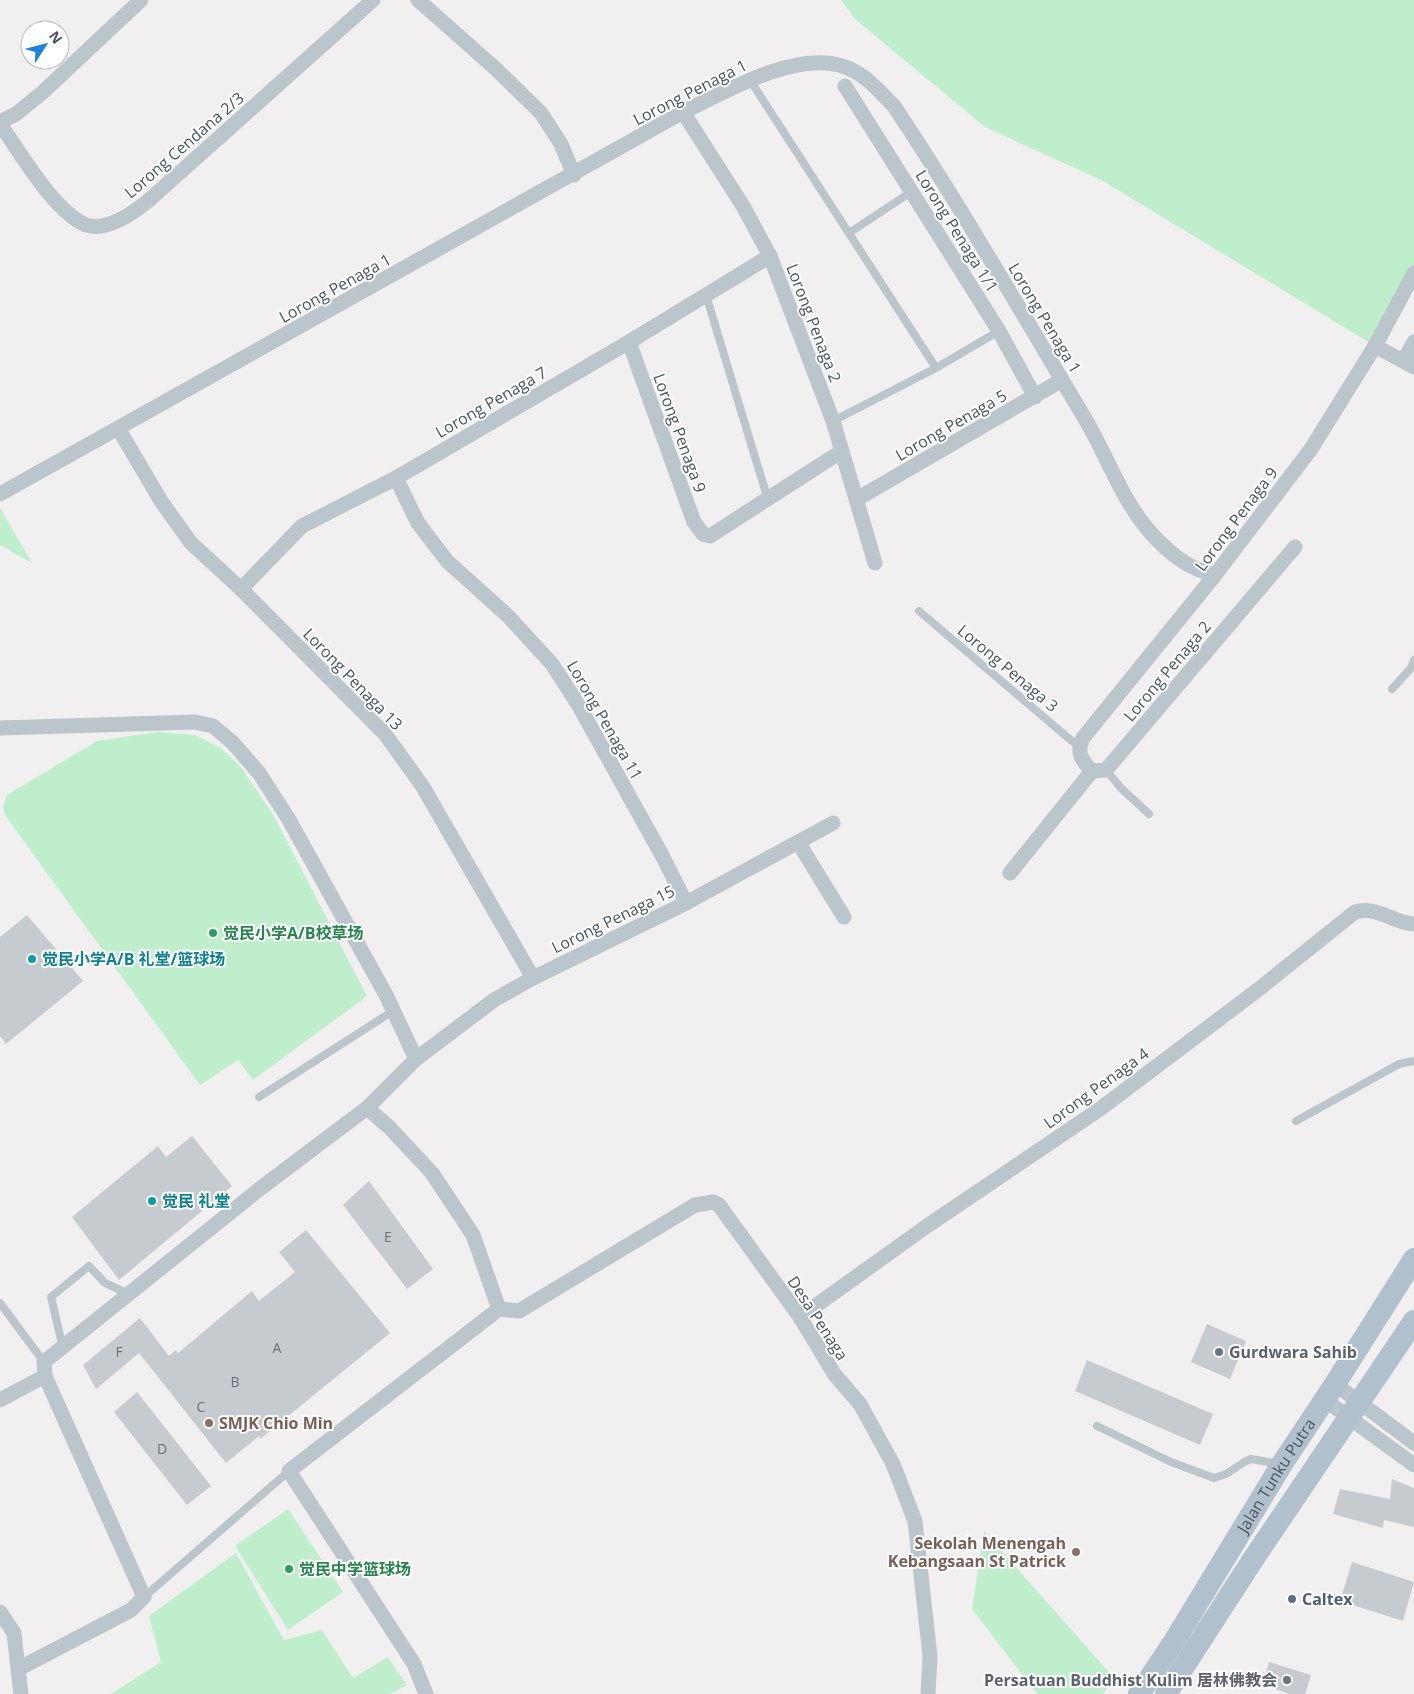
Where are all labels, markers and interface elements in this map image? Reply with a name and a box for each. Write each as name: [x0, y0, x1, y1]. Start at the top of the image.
north arrow: [20, 20, 70, 70]
text: N: [45, 27, 67, 47]
street label: Lorong Penaga 1: [629, 54, 751, 130]
street label: Lorong Cendana 2/3: [120, 87, 248, 203]
street label: Lorong Penaga 1/1: [911, 166, 1003, 296]
street label: Lorong Penaga 1: [275, 248, 395, 328]
street label: Lorong Penaga 1: [1003, 259, 1087, 377]
street label: Lorong Penaga 2: [781, 261, 847, 385]
street label: Lorong Penaga 7: [431, 361, 551, 443]
street label: Lorong Penaga 9: [648, 371, 712, 495]
street label: Lorong Penaga 5: [891, 384, 1011, 466]
street label: Lorong Penaga 9: [1190, 462, 1282, 576]
street label: Lorong Penaga 2: [1118, 616, 1216, 726]
street label: Lorong Penaga 3: [953, 619, 1063, 717]
street label: Lorong Penaga 13: [298, 623, 408, 735]
street label: Lorong Penaga 11: [562, 656, 648, 784]
street label: Lorong Penaga 15: [548, 880, 678, 958]
place label: 觉民小学A/B校草场: [223, 922, 363, 944]
marker: 觉民小学A/B校草场: [207, 927, 219, 939]
place label: 觉民小学A/B 礼堂/篮球场: [42, 948, 225, 970]
marker: 觉民小学A/B 礼堂/篮球场: [26, 953, 38, 965]
street label: Lorong Penaga 4: [1039, 1042, 1153, 1134]
place label: 觉民 礼堂: [162, 1190, 230, 1212]
marker: 觉民 礼堂: [146, 1195, 158, 1207]
house number: E: [384, 1227, 392, 1246]
street label: Desa Penaga: [783, 1272, 853, 1364]
house number: A: [273, 1338, 282, 1357]
place label: Gurdwara Sahib: [1229, 1341, 1357, 1363]
house number: F: [115, 1342, 123, 1361]
marker: Gurdwara Sahib: [1213, 1346, 1225, 1358]
house number: B: [230, 1372, 240, 1391]
house number: C: [197, 1397, 206, 1416]
place label: SMJK Chio Min: [219, 1412, 333, 1434]
street label: Jalan Tunku Putra: [1231, 1414, 1320, 1539]
marker: SMJK Chio Min: [203, 1417, 215, 1429]
house number: D: [157, 1439, 167, 1458]
place label: Sekolah Menengah Kebangsaan St Patrick: [888, 1532, 1066, 1572]
marker: Sekolah Menengah Kebangsaan St Patrick: [1070, 1546, 1082, 1558]
place label: 觉民中学篮球场: [299, 1558, 411, 1580]
marker: 觉民中学篮球场: [283, 1563, 295, 1575]
place label: Caltex: [1302, 1588, 1353, 1610]
marker: Caltex: [1286, 1593, 1298, 1605]
place label: Persatuan Buddhist Kulim 居林佛教会: [984, 1669, 1277, 1691]
marker: Persatuan Buddhist Kulim 居林佛教会: [1281, 1674, 1293, 1686]

